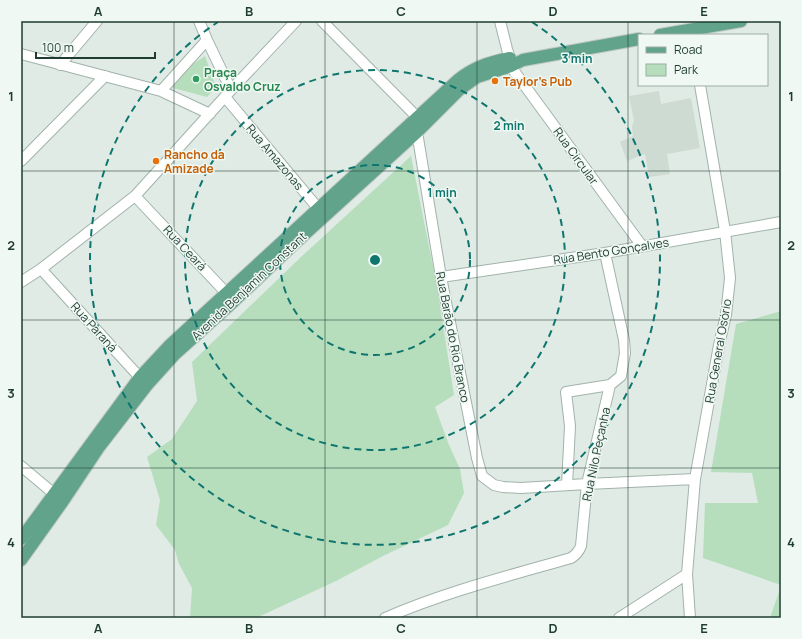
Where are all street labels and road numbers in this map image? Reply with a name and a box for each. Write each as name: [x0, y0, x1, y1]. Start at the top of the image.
street label: Rua Amazonas: [242, 120, 308, 194]
street label: Rua Circular: [549, 124, 603, 189]
street label: Rua Ceará: [159, 221, 211, 275]
street label: Avenida Benjamin Constant: [188, 228, 310, 344]
street label: Rua Bento Gonçalves: [552, 233, 670, 269]
street label: Rua Barão do Rio Branco: [432, 270, 474, 404]
street label: Rua Paraná: [67, 298, 121, 356]
street label: Rua General Osório: [700, 298, 736, 404]
street label: Rua Nilo Peçanha: [578, 406, 614, 502]

